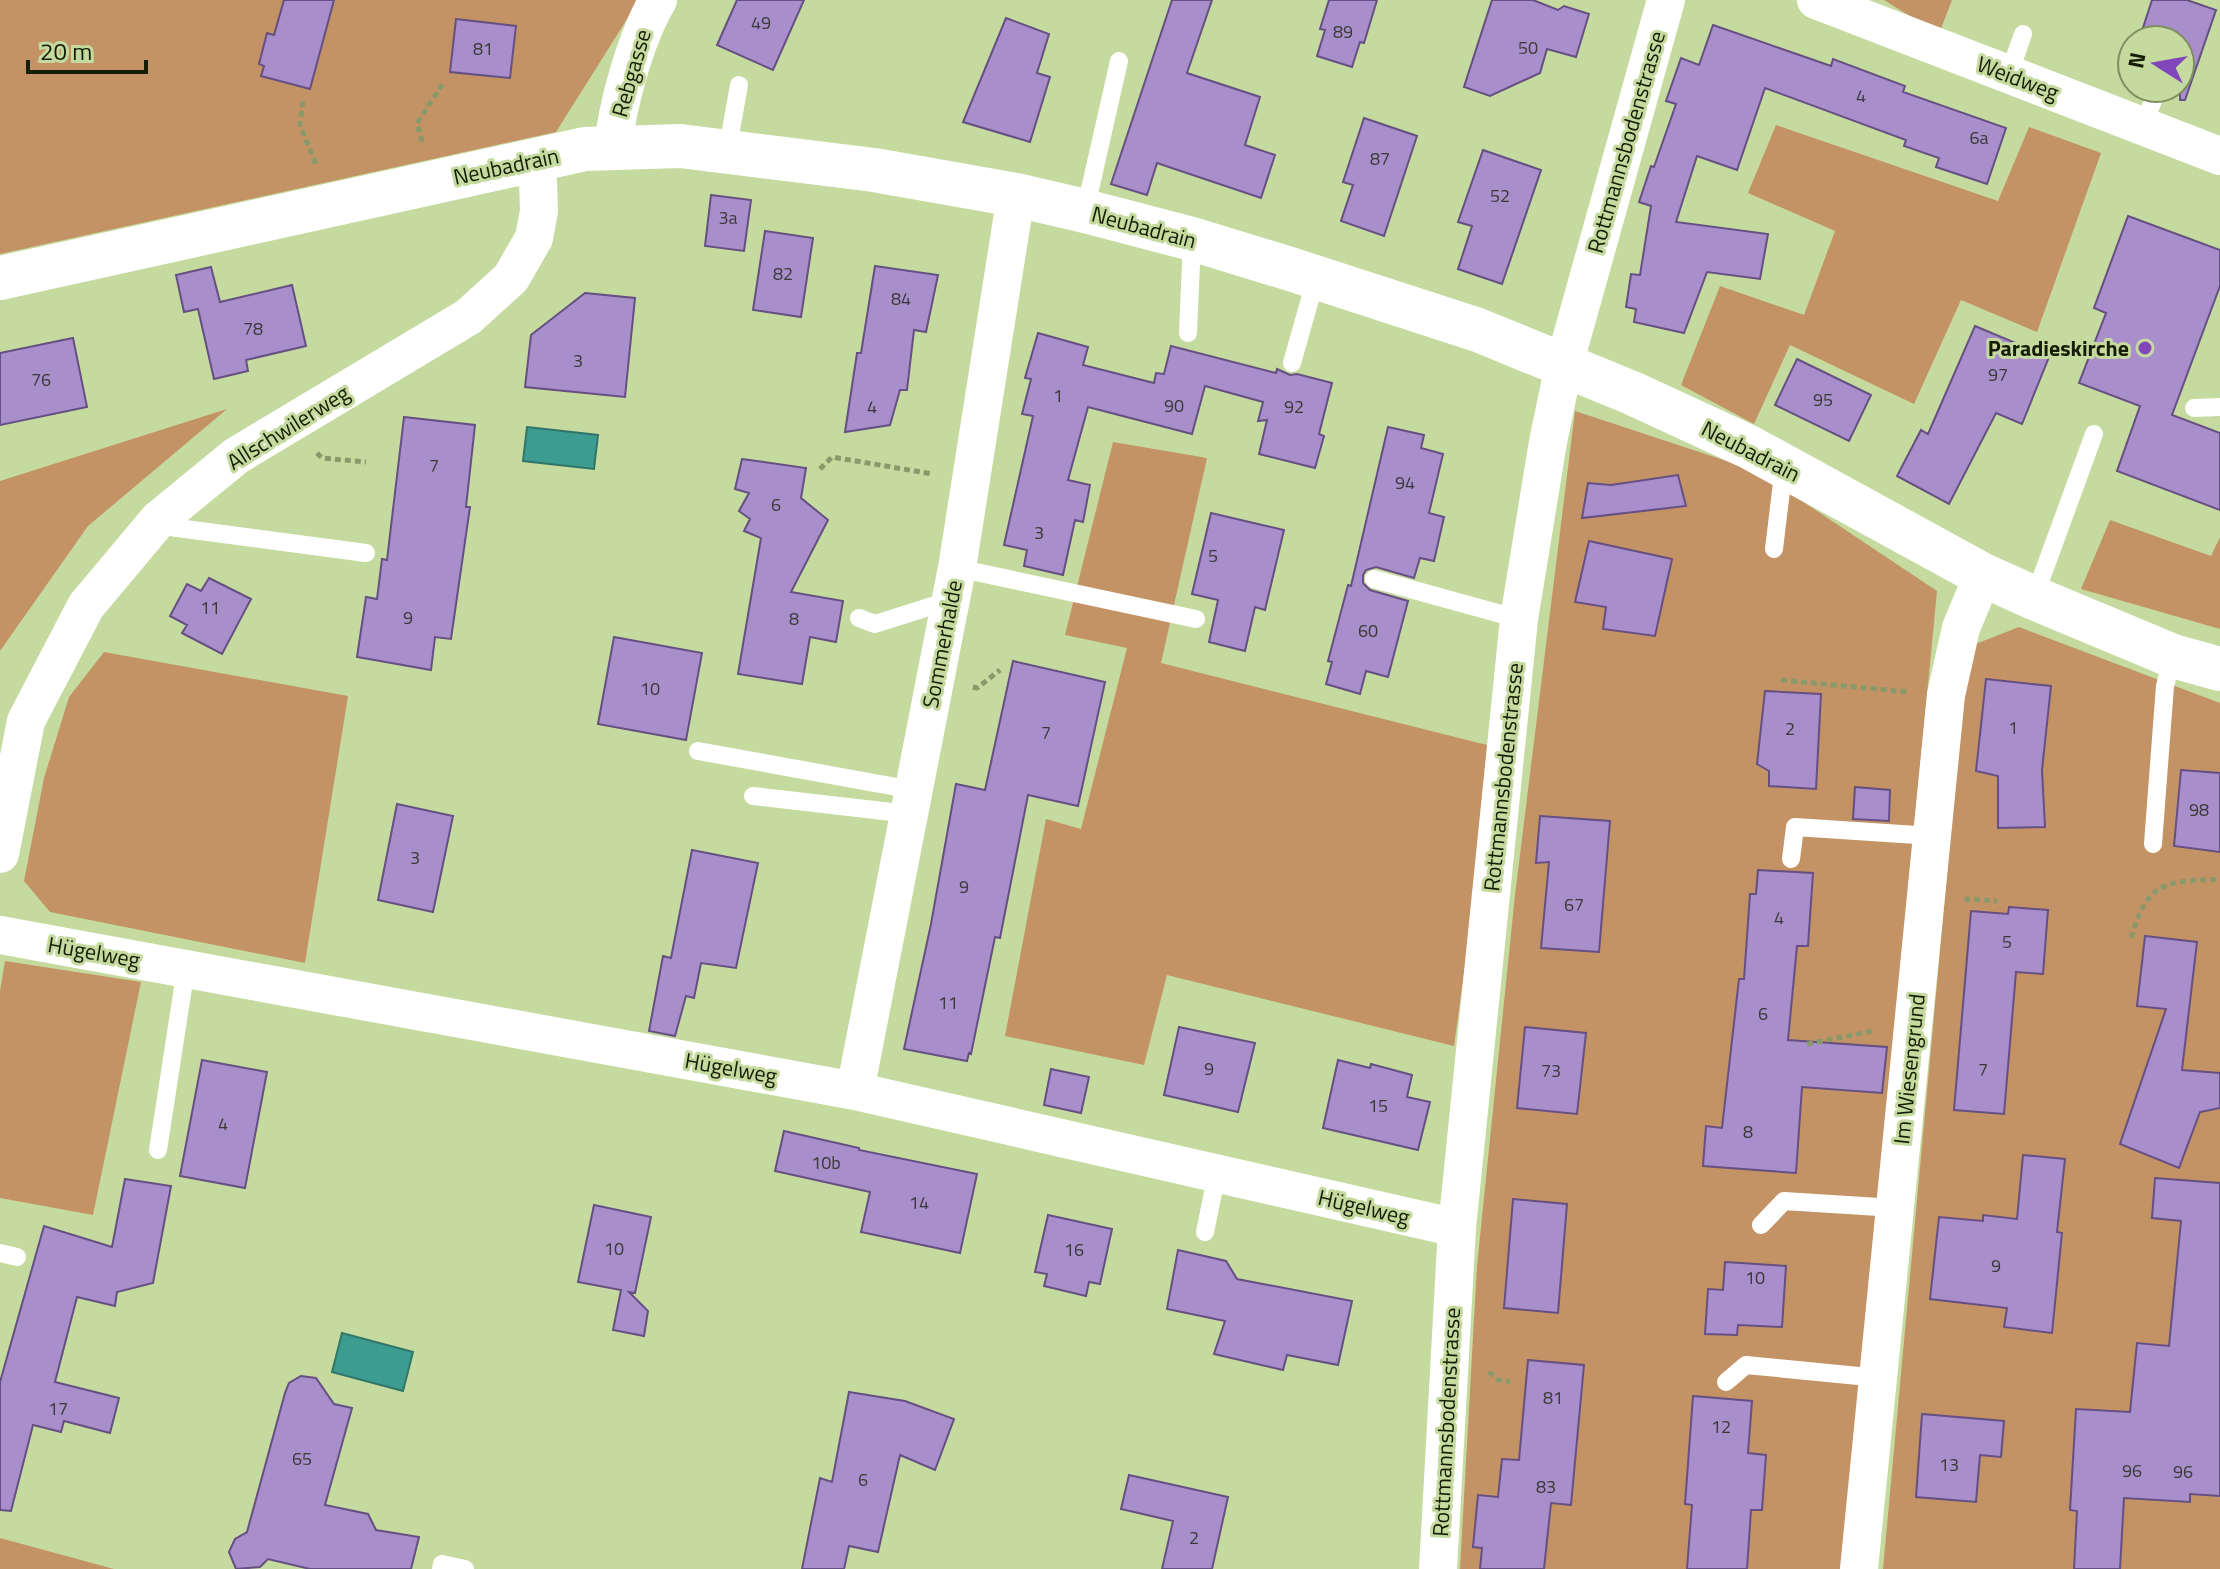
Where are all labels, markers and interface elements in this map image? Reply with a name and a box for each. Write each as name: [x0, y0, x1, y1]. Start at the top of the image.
house number: 49: [751, 9, 771, 36]
house number: 89: [1333, 18, 1353, 45]
scale bar: [28, 24, 146, 74]
north arrow: [2116, 24, 2196, 104]
street label: Rebgasse: [602, 25, 660, 121]
street label: Rottmannsbodenstrasse: [1578, 27, 1674, 257]
text: 20 m: [40, 33, 92, 69]
house number: 50: [1518, 34, 1538, 61]
house number: 81: [473, 35, 493, 62]
street label: Weidweg: [1972, 47, 2064, 109]
text: N: [2118, 49, 2155, 71]
house number: 4: [1856, 82, 1866, 109]
house number: 6a: [1969, 124, 1989, 151]
street label: Neubadrain: [450, 138, 562, 194]
house number: 87: [1370, 145, 1390, 172]
house number: 52: [1490, 182, 1510, 209]
street label: Neubadrain: [1088, 197, 1200, 257]
house number: 3a: [718, 204, 738, 231]
house number: 82: [773, 260, 793, 287]
house number: 84: [891, 285, 911, 312]
house number: 78: [243, 315, 263, 342]
place label: Paradieskirche: [1988, 331, 2129, 365]
marker: Paradieskirche: [2136, 339, 2154, 357]
house number: 3: [573, 347, 583, 374]
house number: 97: [1988, 361, 2008, 388]
house number: 76: [31, 366, 51, 393]
street label: Allschwilerweg: [220, 376, 356, 478]
house number: 1: [1053, 382, 1063, 409]
house number: 95: [1813, 386, 1833, 413]
house number: 90: [1164, 392, 1184, 419]
house number: 4: [867, 393, 877, 420]
house number: 92: [1284, 393, 1304, 420]
street label: Neubadrain: [1696, 412, 1806, 490]
house number: 7: [429, 452, 439, 479]
house number: 94: [1395, 469, 1415, 496]
house number: 6: [771, 491, 781, 518]
house number: 3: [1034, 519, 1044, 546]
house number: 5: [1208, 542, 1218, 569]
street label: Sommerhalde: [913, 577, 971, 711]
house number: 11: [200, 594, 220, 621]
house number: 9: [403, 604, 413, 631]
house number: 8: [789, 605, 799, 632]
house number: 60: [1358, 617, 1378, 644]
street label: Rottmannsbodenstrasse: [1474, 661, 1532, 893]
house number: 10: [640, 675, 660, 702]
house number: 1: [2008, 714, 2018, 741]
house number: 2: [1785, 715, 1795, 742]
house number: 7: [1041, 719, 1051, 746]
house number: 98: [2189, 796, 2209, 823]
house number: 3: [410, 844, 420, 871]
house number: 9: [959, 873, 969, 900]
house number: 67: [1564, 891, 1584, 918]
house number: 4: [1774, 904, 1784, 931]
street label: Hügelweg: [45, 927, 143, 977]
house number: 5: [2002, 928, 2012, 955]
house number: 11: [938, 989, 958, 1016]
street label: Im Wiesengrund: [1884, 992, 1934, 1146]
house number: 6: [1758, 1000, 1768, 1027]
street label: Hügelweg: [682, 1043, 780, 1093]
house number: 9: [1204, 1055, 1214, 1082]
house number: 7: [1978, 1056, 1988, 1083]
house number: 73: [1541, 1057, 1561, 1084]
house number: 15: [1368, 1092, 1388, 1119]
house number: 4: [218, 1110, 228, 1137]
house number: 8: [1743, 1118, 1753, 1145]
house number: 10b: [811, 1149, 841, 1176]
street label: Hügelweg: [1315, 1180, 1413, 1234]
house number: 14: [909, 1189, 929, 1216]
house number: 10: [604, 1235, 624, 1262]
house number: 16: [1064, 1236, 1084, 1263]
house number: 9: [1991, 1252, 2001, 1279]
house number: 10: [1745, 1264, 1765, 1291]
street label: Rottmannsbodenstrasse: [1423, 1307, 1469, 1537]
house number: 81: [1543, 1384, 1563, 1411]
house number: 17: [48, 1395, 68, 1422]
house number: 12: [1711, 1413, 1731, 1440]
house number: 65: [292, 1445, 312, 1472]
house number: 13: [1939, 1451, 1959, 1478]
house number: 96: [2122, 1457, 2142, 1484]
house number: 96: [2173, 1458, 2193, 1485]
house number: 6: [858, 1466, 868, 1493]
house number: 83: [1536, 1473, 1556, 1500]
house number: 2: [1189, 1524, 1199, 1551]

